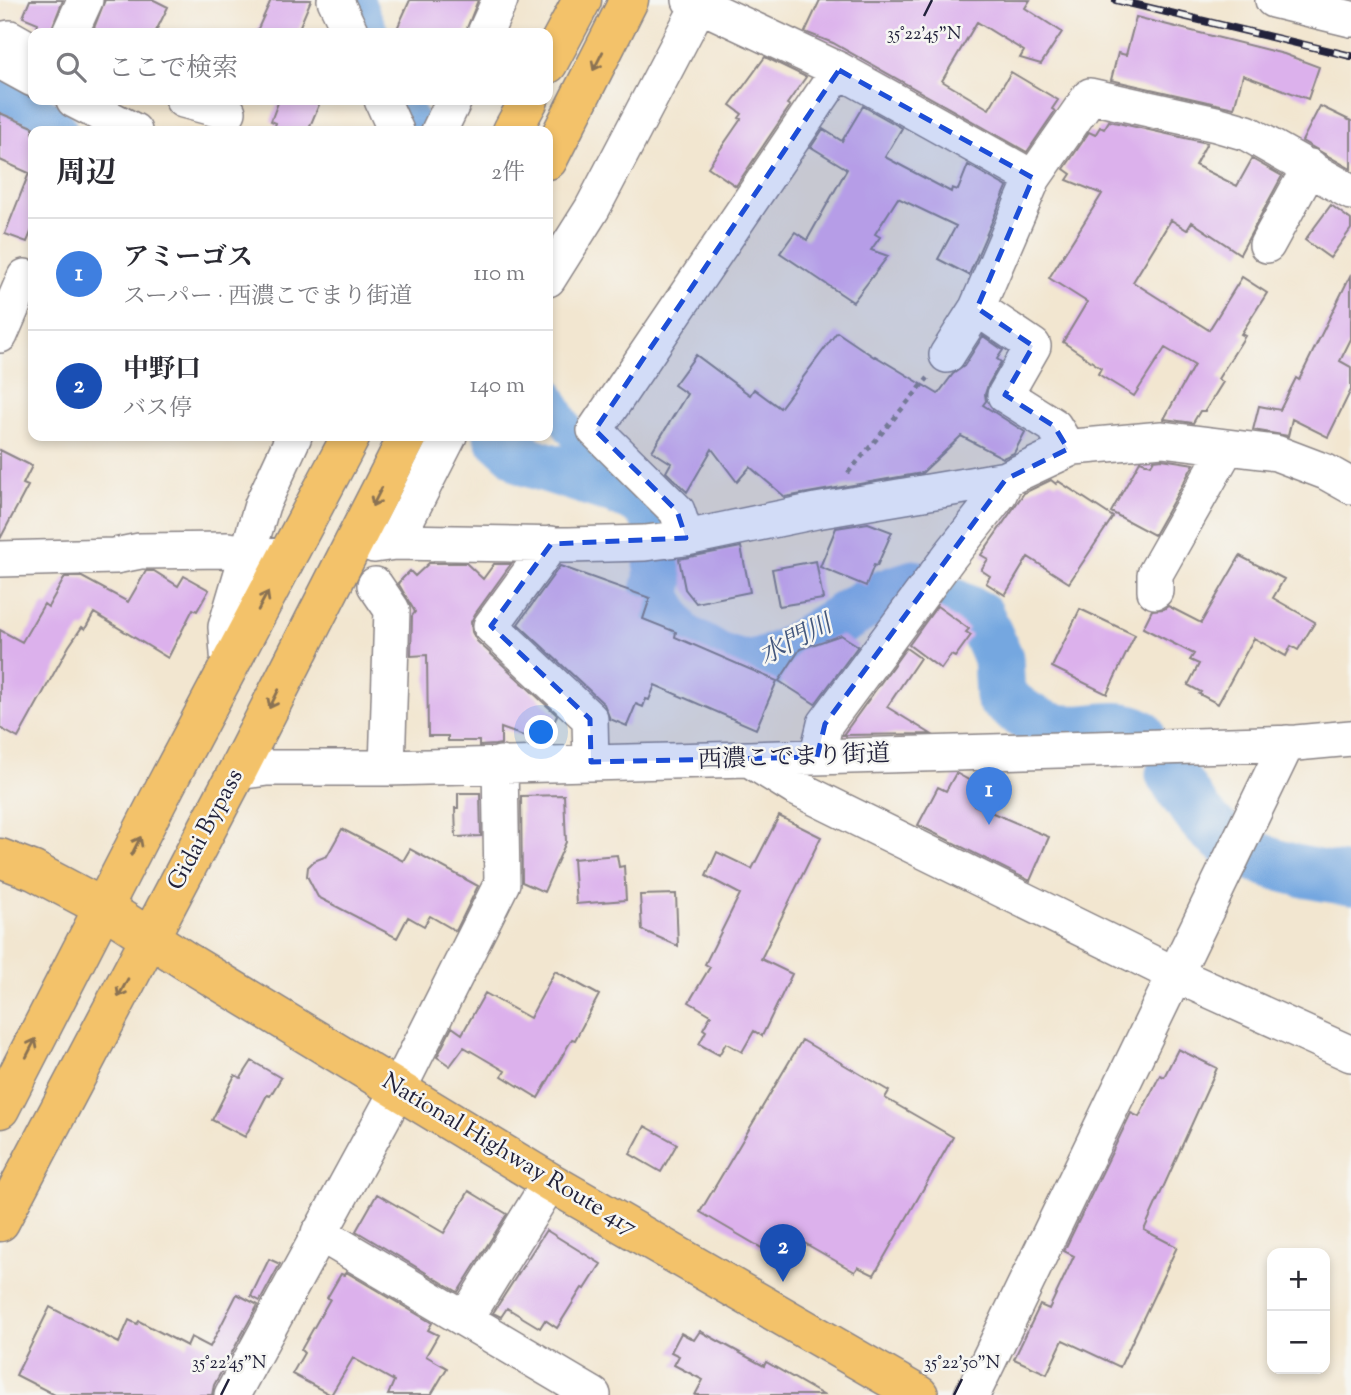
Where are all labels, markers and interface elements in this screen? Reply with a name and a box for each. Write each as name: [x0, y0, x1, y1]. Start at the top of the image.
text: 35°22'45"N: [887, 22, 961, 48]
search box: [28, 28, 553, 105]
icon: search: [52, 48, 90, 86]
one-way arrow: [591, 50, 605, 71]
text: ここで検索: [108, 51, 238, 88]
text: 周辺: [56, 153, 116, 196]
text: 2件: [491, 157, 525, 190]
text: アミーゴス: [123, 240, 253, 277]
text: 1: [75, 258, 83, 291]
text: 110 m: [474, 258, 525, 291]
text: スーパー · 西濃こでまり街道: [123, 281, 412, 314]
text: 中野口: [123, 352, 201, 389]
text: 2: [74, 370, 84, 403]
text: 140 m: [470, 370, 525, 403]
text: バス停: [123, 393, 192, 426]
one-way arrow: [370, 486, 384, 507]
one-way arrow: [257, 591, 271, 611]
water label: 水門川: [753, 605, 842, 675]
one-way arrow: [266, 688, 280, 709]
your location: [524, 715, 558, 749]
street label: 西濃こでまり街道: [697, 738, 891, 778]
street label: Gidai Bypass: [160, 763, 252, 897]
pin: 1: [966, 767, 1012, 825]
one-way arrow: [130, 836, 144, 857]
one-way arrow: [116, 977, 129, 998]
one-way arrow: [25, 1038, 39, 1059]
street label: National Highway Route 417: [375, 1065, 643, 1245]
pin: 2: [760, 1224, 806, 1282]
map controls: [1267, 1248, 1330, 1374]
button: +: [1267, 1248, 1330, 1311]
button: −: [1267, 1311, 1330, 1374]
text: 35°22'45"N: [192, 1351, 266, 1377]
text: 35°22'50"N: [924, 1351, 1000, 1377]

